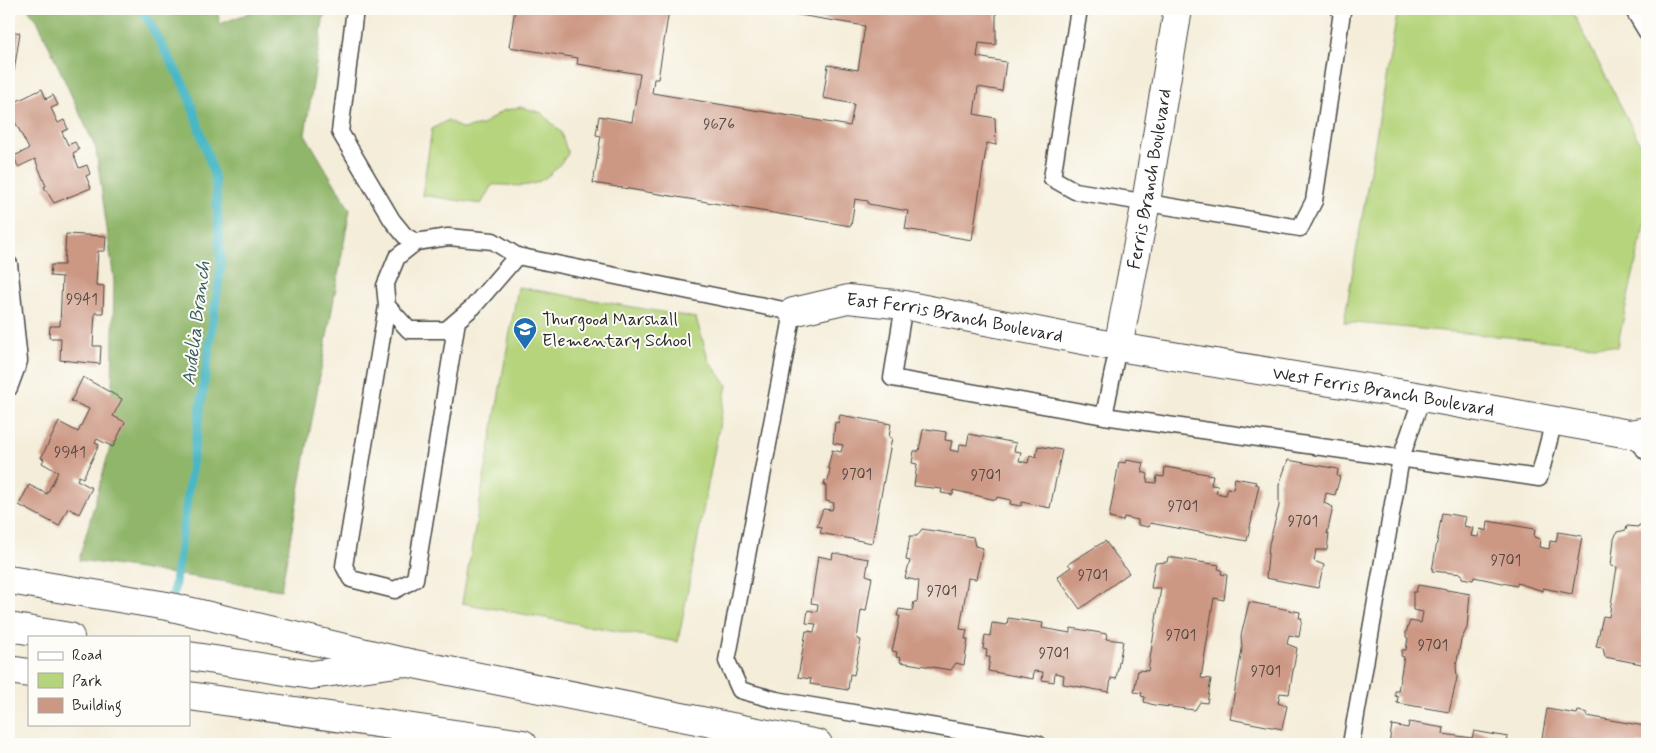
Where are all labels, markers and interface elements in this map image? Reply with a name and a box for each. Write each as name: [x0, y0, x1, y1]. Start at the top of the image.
street label: Ferris Branch Boulevard: [1122, 87, 1178, 271]
house number: 9676: [703, 115, 735, 135]
water label: Audelia Branch: [176, 259, 217, 387]
street label: East Ferris Branch Boulevard: [845, 288, 1065, 349]
house number: 9941: [66, 290, 98, 310]
place label: Thurgood Marshall Elementary School: [542, 308, 692, 353]
school or university icon: Thurgood Marshall Elementary School: [512, 316, 538, 350]
street label: West Ferris Branch Boulevard: [1271, 362, 1496, 423]
house number: 9941: [54, 443, 86, 463]
house number: 9701: [842, 465, 872, 485]
house number: 9701: [971, 466, 1001, 486]
house number: 9701: [1168, 497, 1198, 517]
house number: 9701: [1288, 512, 1318, 532]
house number: 9701: [1491, 551, 1521, 571]
house number: 9701: [1078, 566, 1108, 586]
house number: 9701: [927, 582, 957, 602]
house number: 9701: [1166, 626, 1196, 646]
legend: [28, 636, 190, 726]
house number: 9701: [1418, 636, 1448, 656]
house number: 9701: [1039, 644, 1069, 664]
text: Road: [72, 646, 102, 666]
house number: 9701: [1251, 662, 1281, 682]
text: Park: [72, 672, 102, 692]
text: Building: [72, 696, 122, 717]

